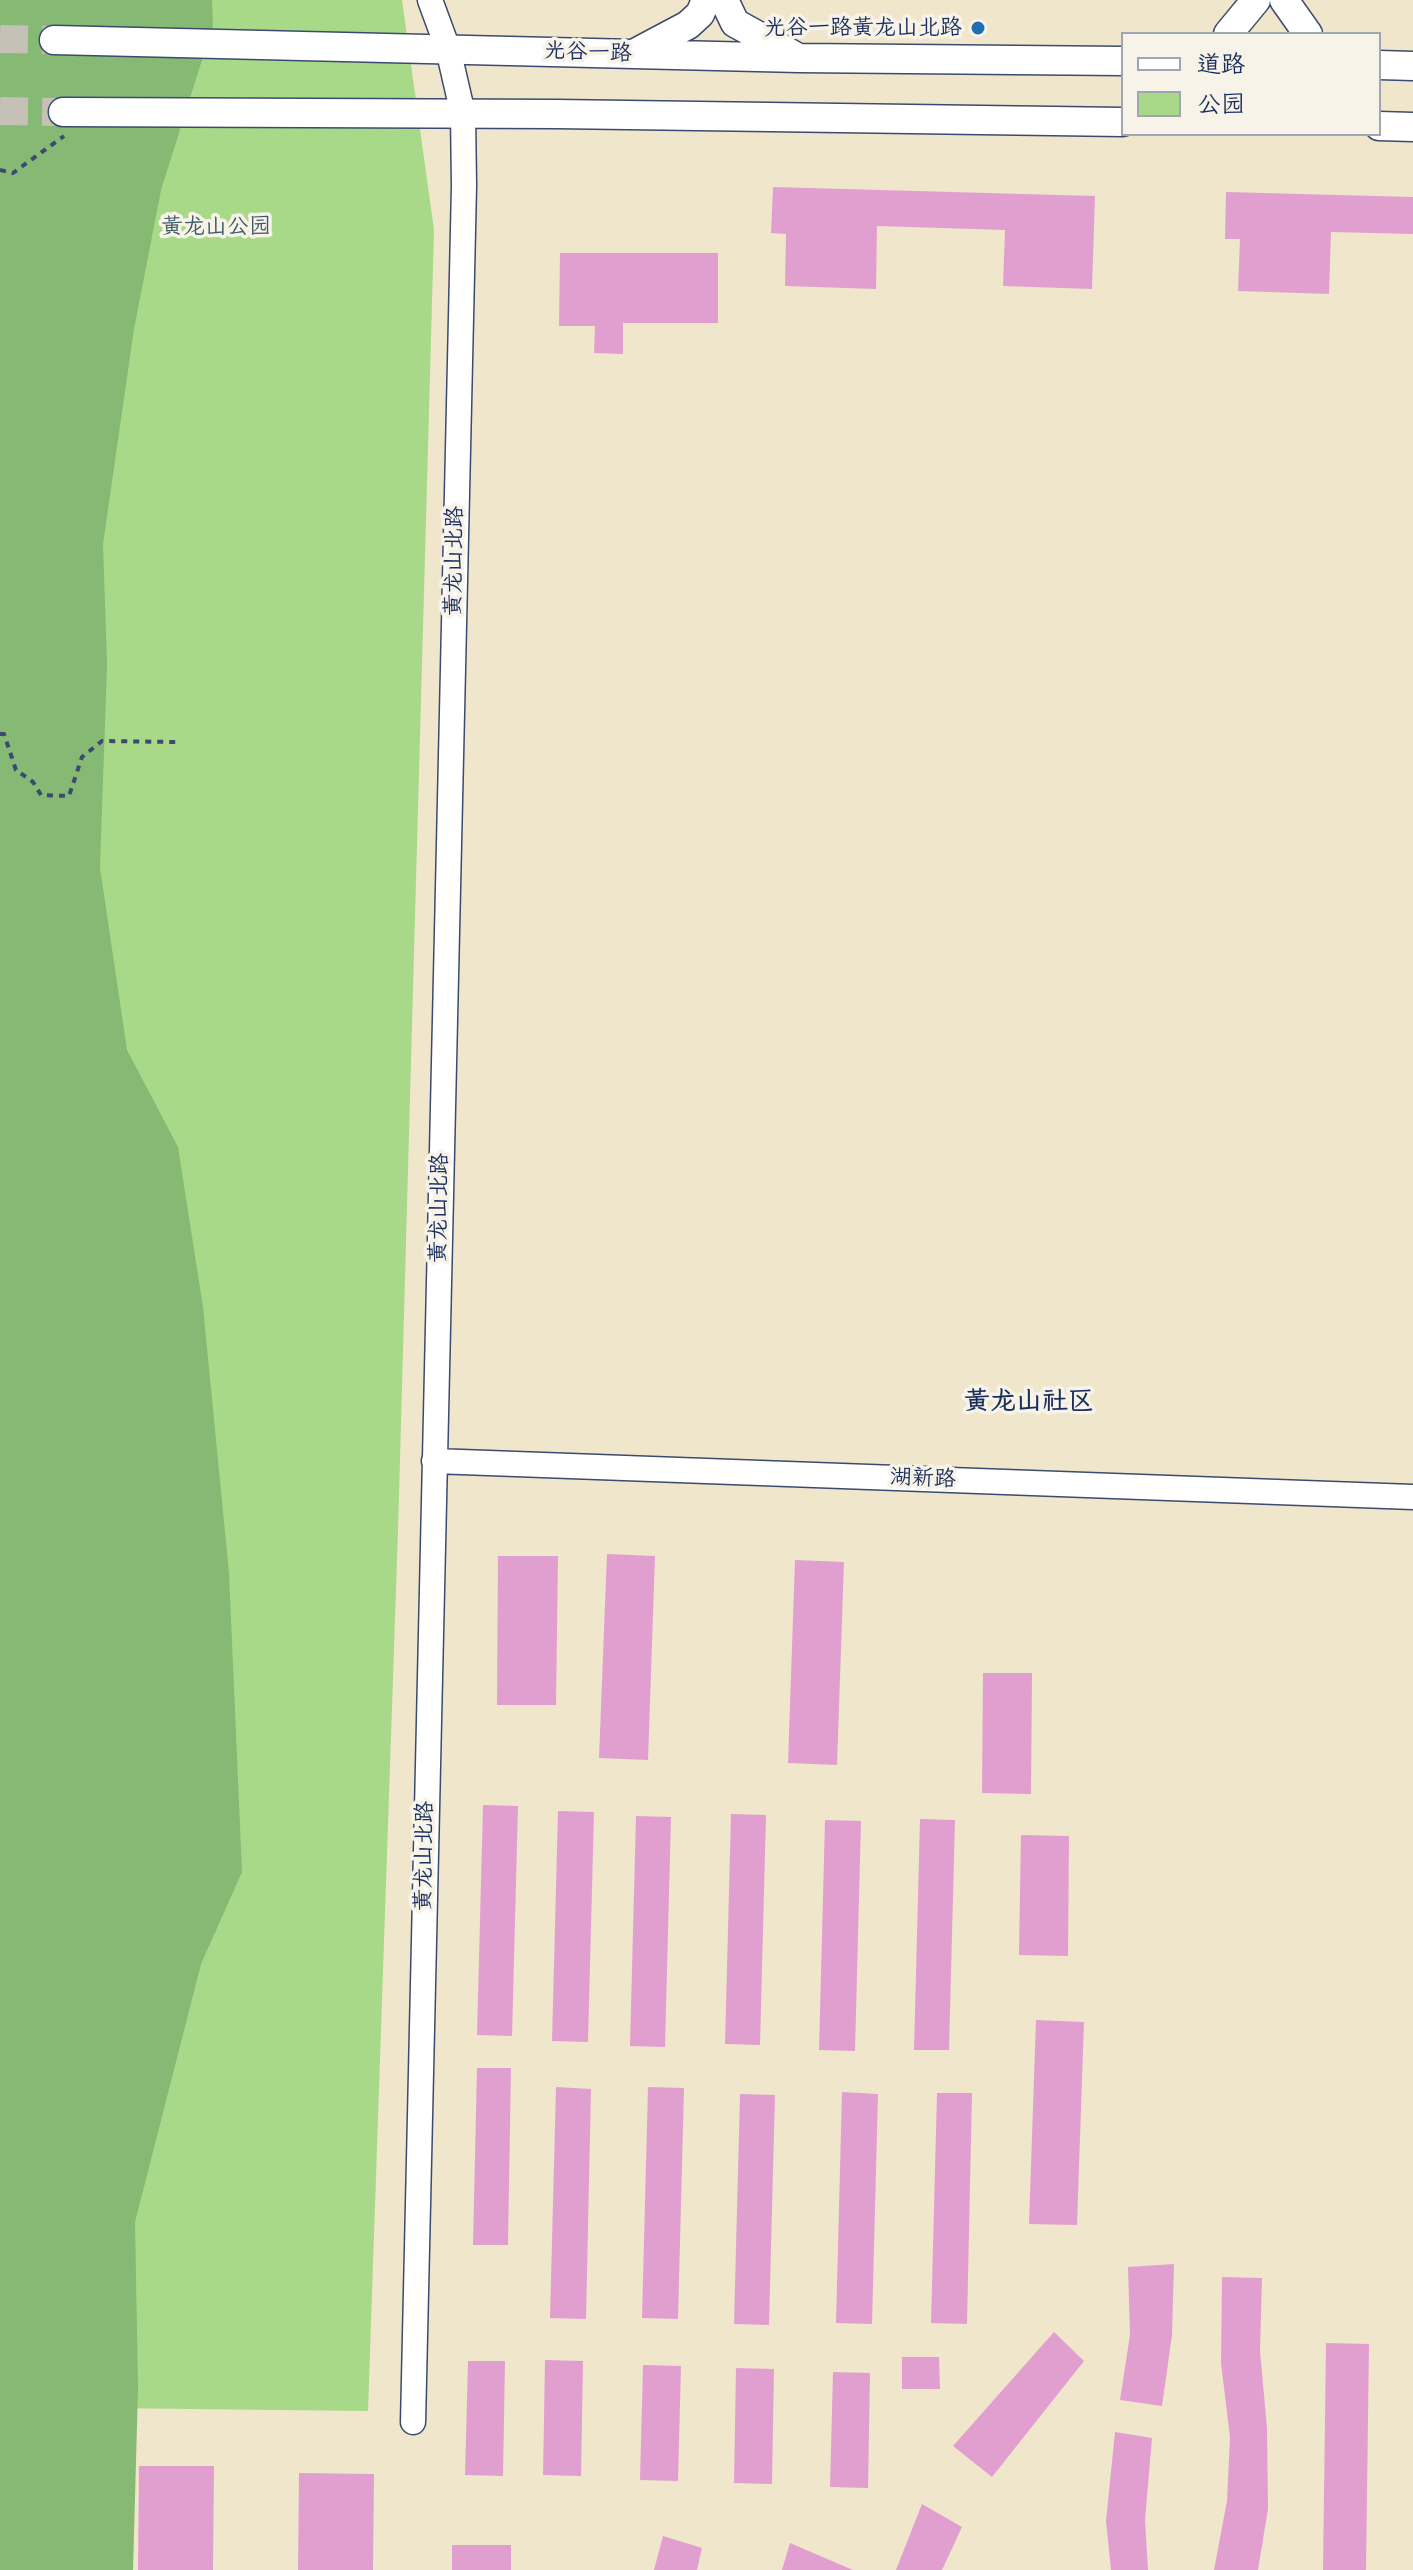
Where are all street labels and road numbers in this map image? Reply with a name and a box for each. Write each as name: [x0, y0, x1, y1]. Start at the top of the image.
street label: 光谷一路: [544, 38, 632, 68]
street label: 黄龙山北路: [441, 506, 469, 616]
street label: 黄龙山北路: [426, 1153, 454, 1263]
street label: 湖新路: [890, 1465, 956, 1493]
street label: 黄龙山北路: [411, 1801, 439, 1911]

